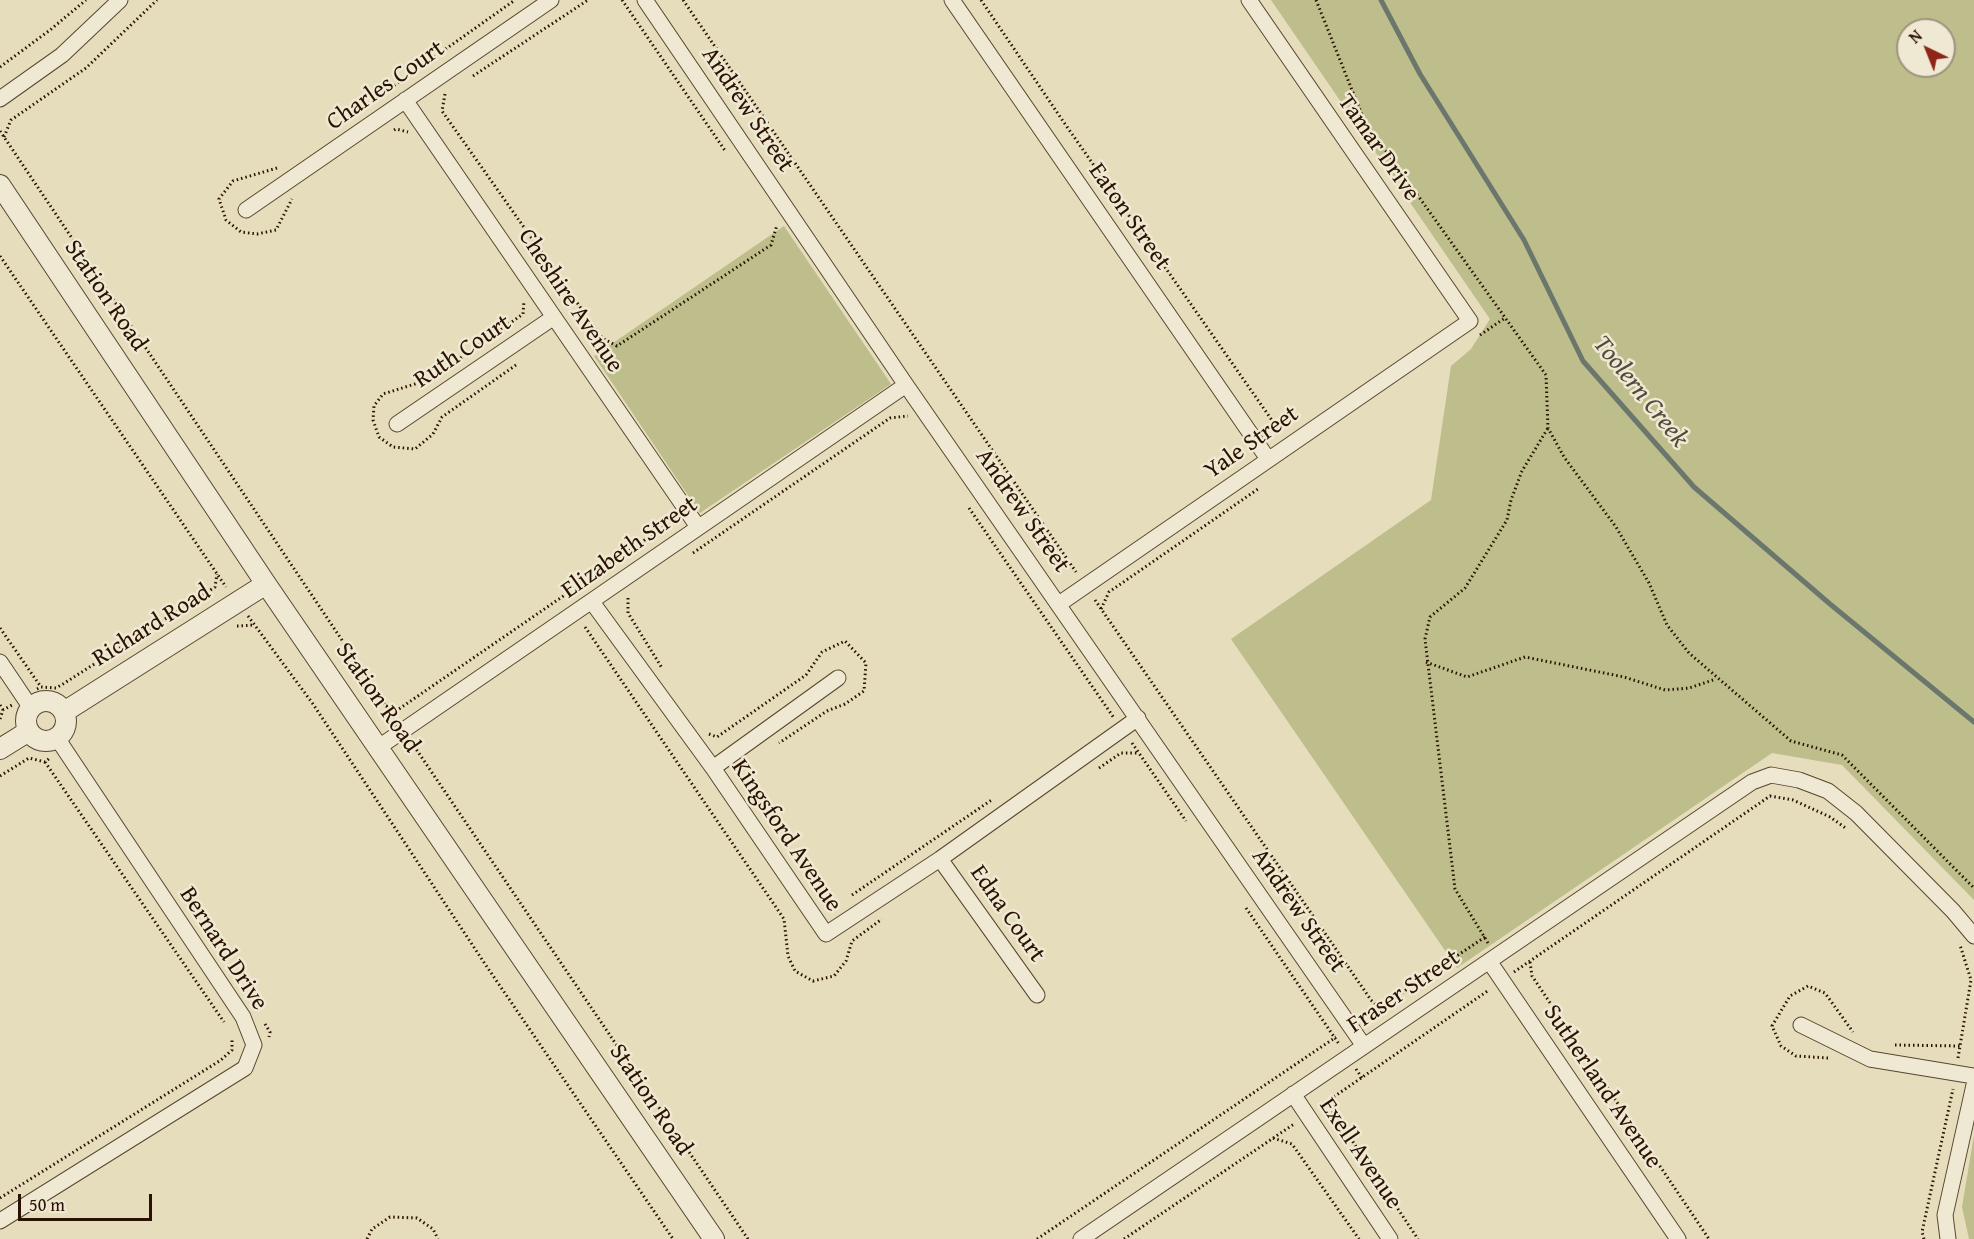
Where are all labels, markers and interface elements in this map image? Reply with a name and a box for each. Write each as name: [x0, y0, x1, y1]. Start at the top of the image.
north arrow: [1896, 18, 1956, 78]
text: N: [1903, 24, 1927, 49]
street label: Charles Court: [322, 35, 450, 137]
street label: Andrew Street: [695, 42, 799, 178]
street label: Tamar Drive: [1331, 89, 1425, 207]
street label: Eaton Street: [1082, 158, 1176, 276]
street label: Cheshire Avenue: [511, 224, 629, 378]
street label: Station Road: [57, 235, 153, 357]
street label: Ruth Court: [409, 309, 517, 395]
water label: Toolern Creek: [1585, 330, 1695, 454]
street label: Yale Street: [1199, 400, 1305, 486]
street label: Andrew Street: [969, 443, 1075, 579]
street label: Elizabeth Street: [557, 491, 703, 605]
street label: Richard Road: [88, 578, 216, 674]
street label: Station Road: [329, 637, 425, 759]
street label: Kingsford Avenue: [724, 754, 848, 918]
street label: Andrew Street: [1245, 843, 1351, 979]
street label: Edna Court: [963, 860, 1051, 968]
street label: Bernard Drive: [172, 882, 274, 1016]
street label: Fraser Street: [1342, 944, 1466, 1040]
street label: Sutherland Avenue: [1537, 1000, 1667, 1174]
street label: Station Road: [602, 1039, 698, 1161]
street label: Exell Avenue: [1312, 1093, 1408, 1215]
scale bar: [21, 1182, 154, 1220]
text: 50 m: [29, 1191, 65, 1218]

